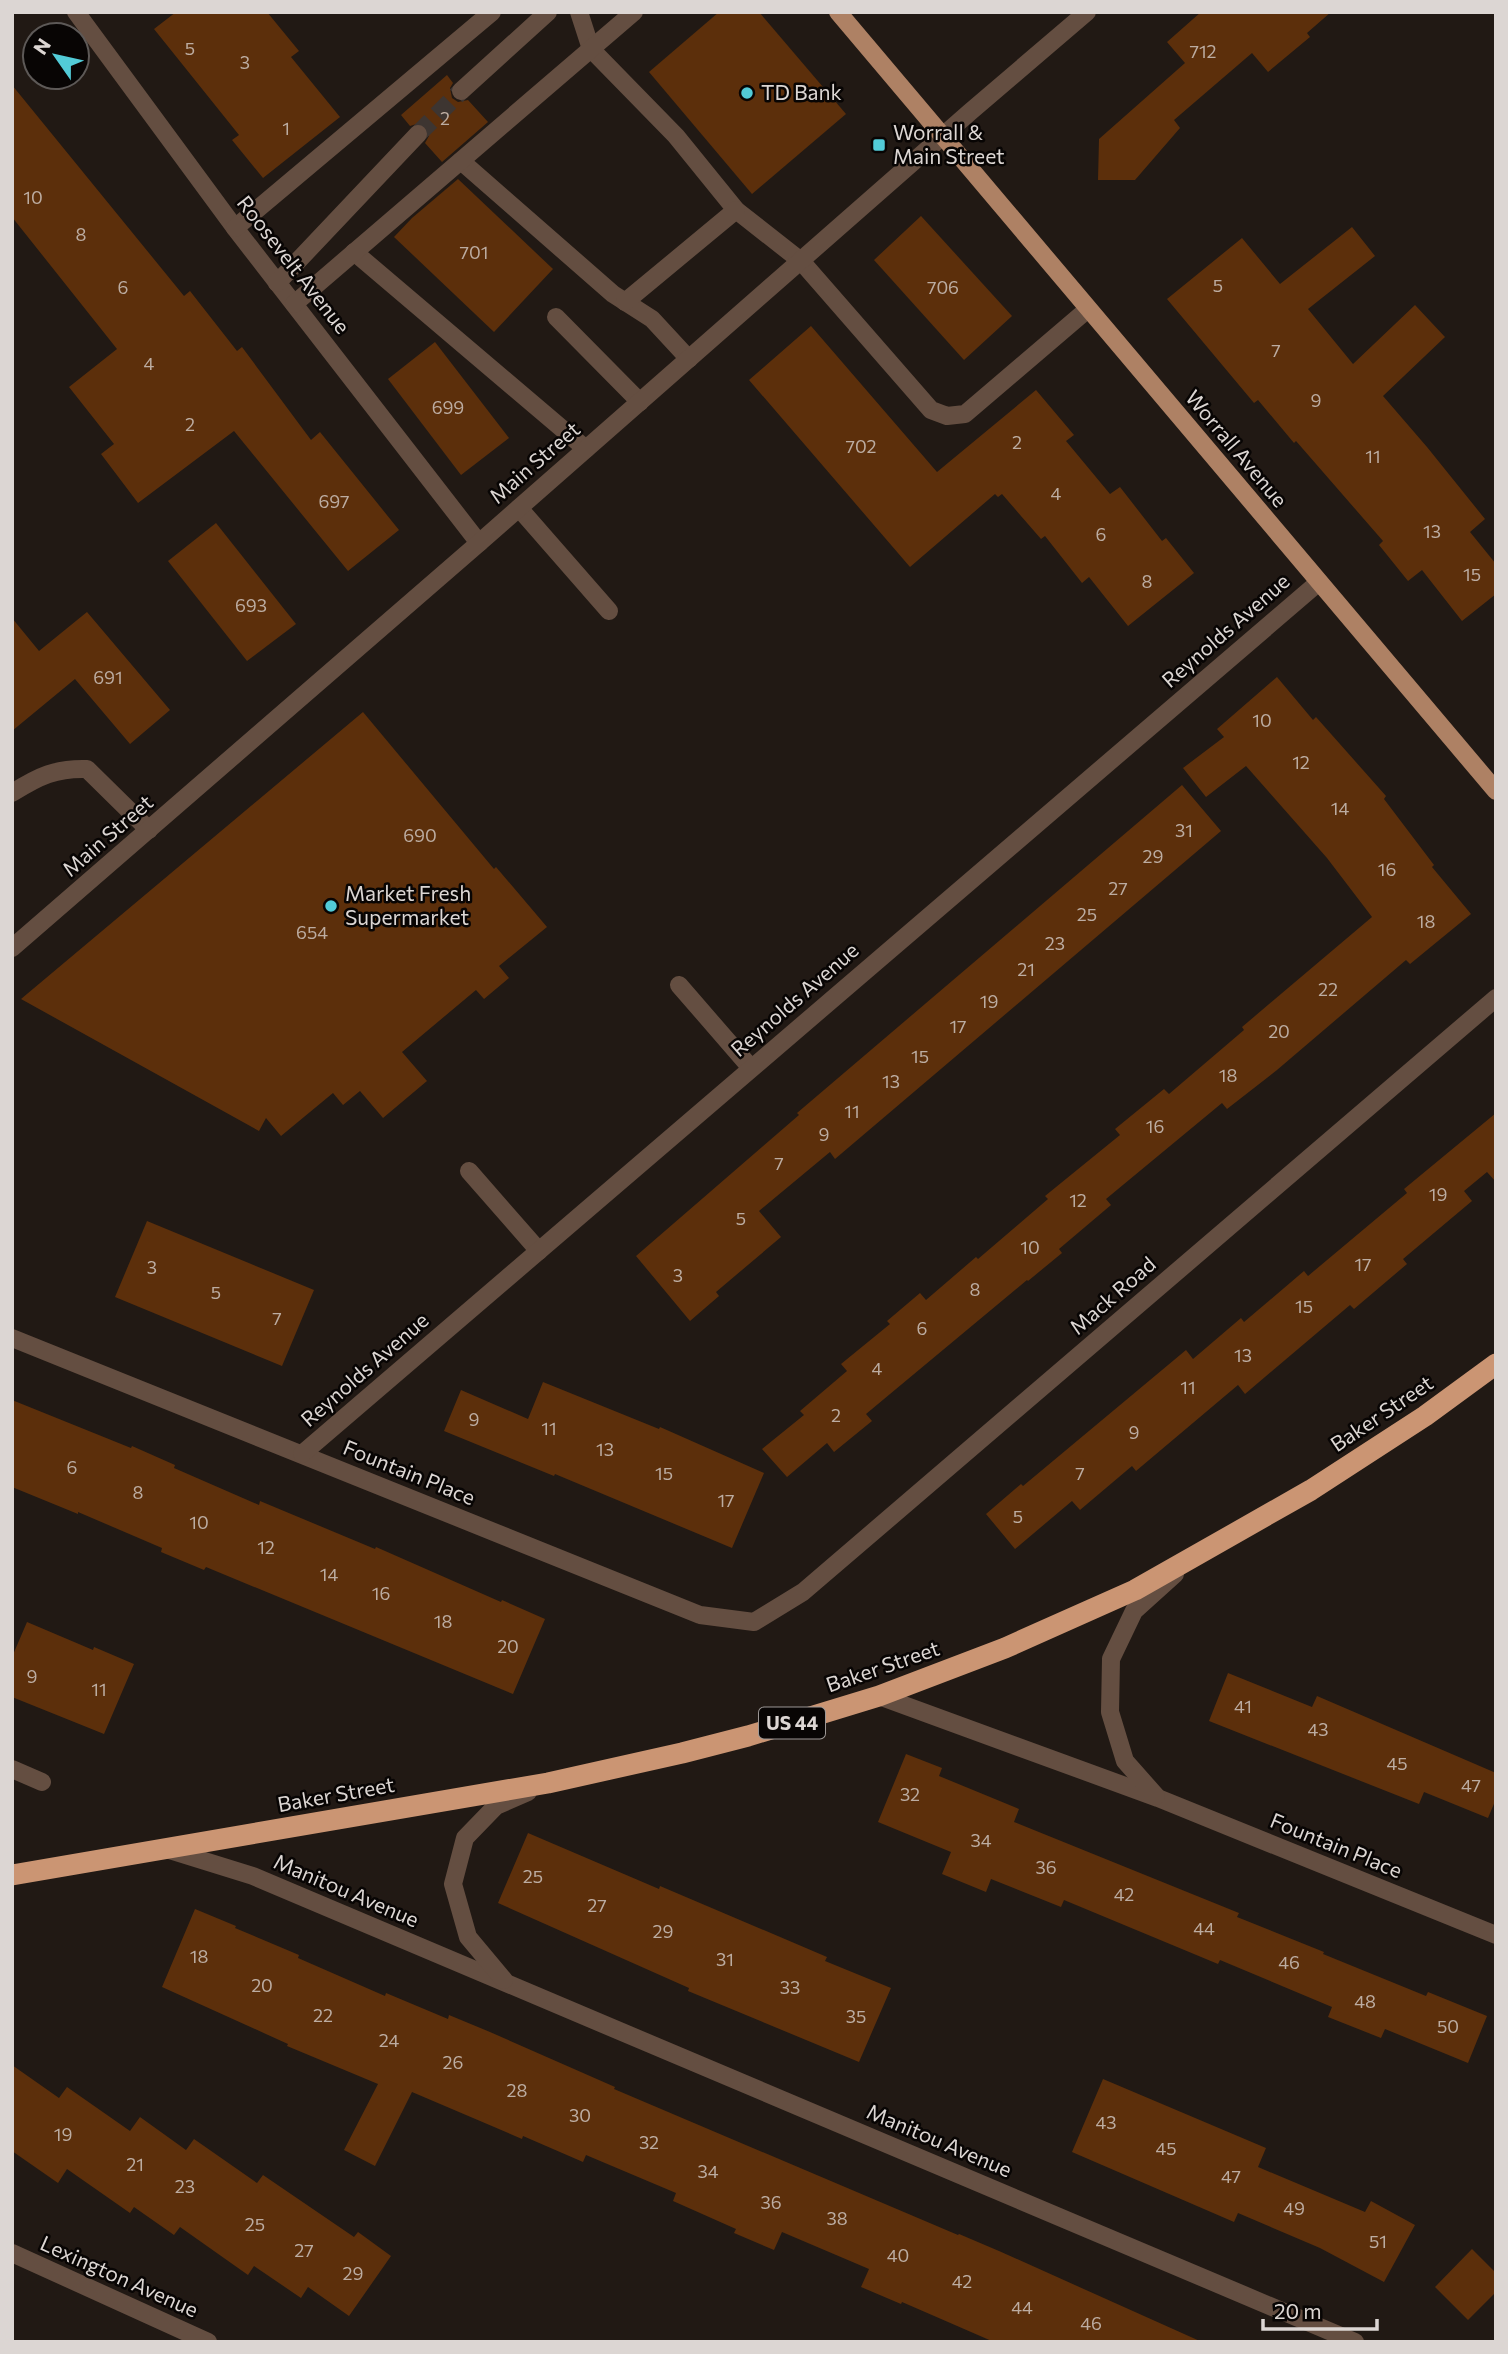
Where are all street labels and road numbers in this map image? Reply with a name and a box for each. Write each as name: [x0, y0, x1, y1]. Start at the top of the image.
street label: Roosevelt Avenue: [233, 190, 356, 338]
street label: Worrall Avenue: [1181, 385, 1293, 512]
street label: Main Street: [484, 416, 584, 508]
street label: Reynolds Avenue: [1156, 568, 1294, 692]
street label: Main Street: [57, 789, 157, 881]
street label: Reynolds Avenue: [725, 937, 863, 1061]
street label: Mack Road: [1064, 1251, 1160, 1339]
street label: Reynolds Avenue: [295, 1307, 433, 1431]
street label: Baker Street: [1325, 1369, 1437, 1456]
street label: Fountain Place: [340, 1434, 479, 1509]
street label: Baker Street: [823, 1635, 943, 1697]
road number: US 44: [759, 1708, 825, 1738]
street label: Baker Street: [275, 1771, 396, 1816]
street label: Fountain Place: [1267, 1807, 1406, 1882]
street label: Manitou Avenue: [270, 1848, 423, 1931]
street label: Manitou Avenue: [863, 2098, 1016, 2181]
street label: Lexington Avenue: [37, 2230, 202, 2322]

